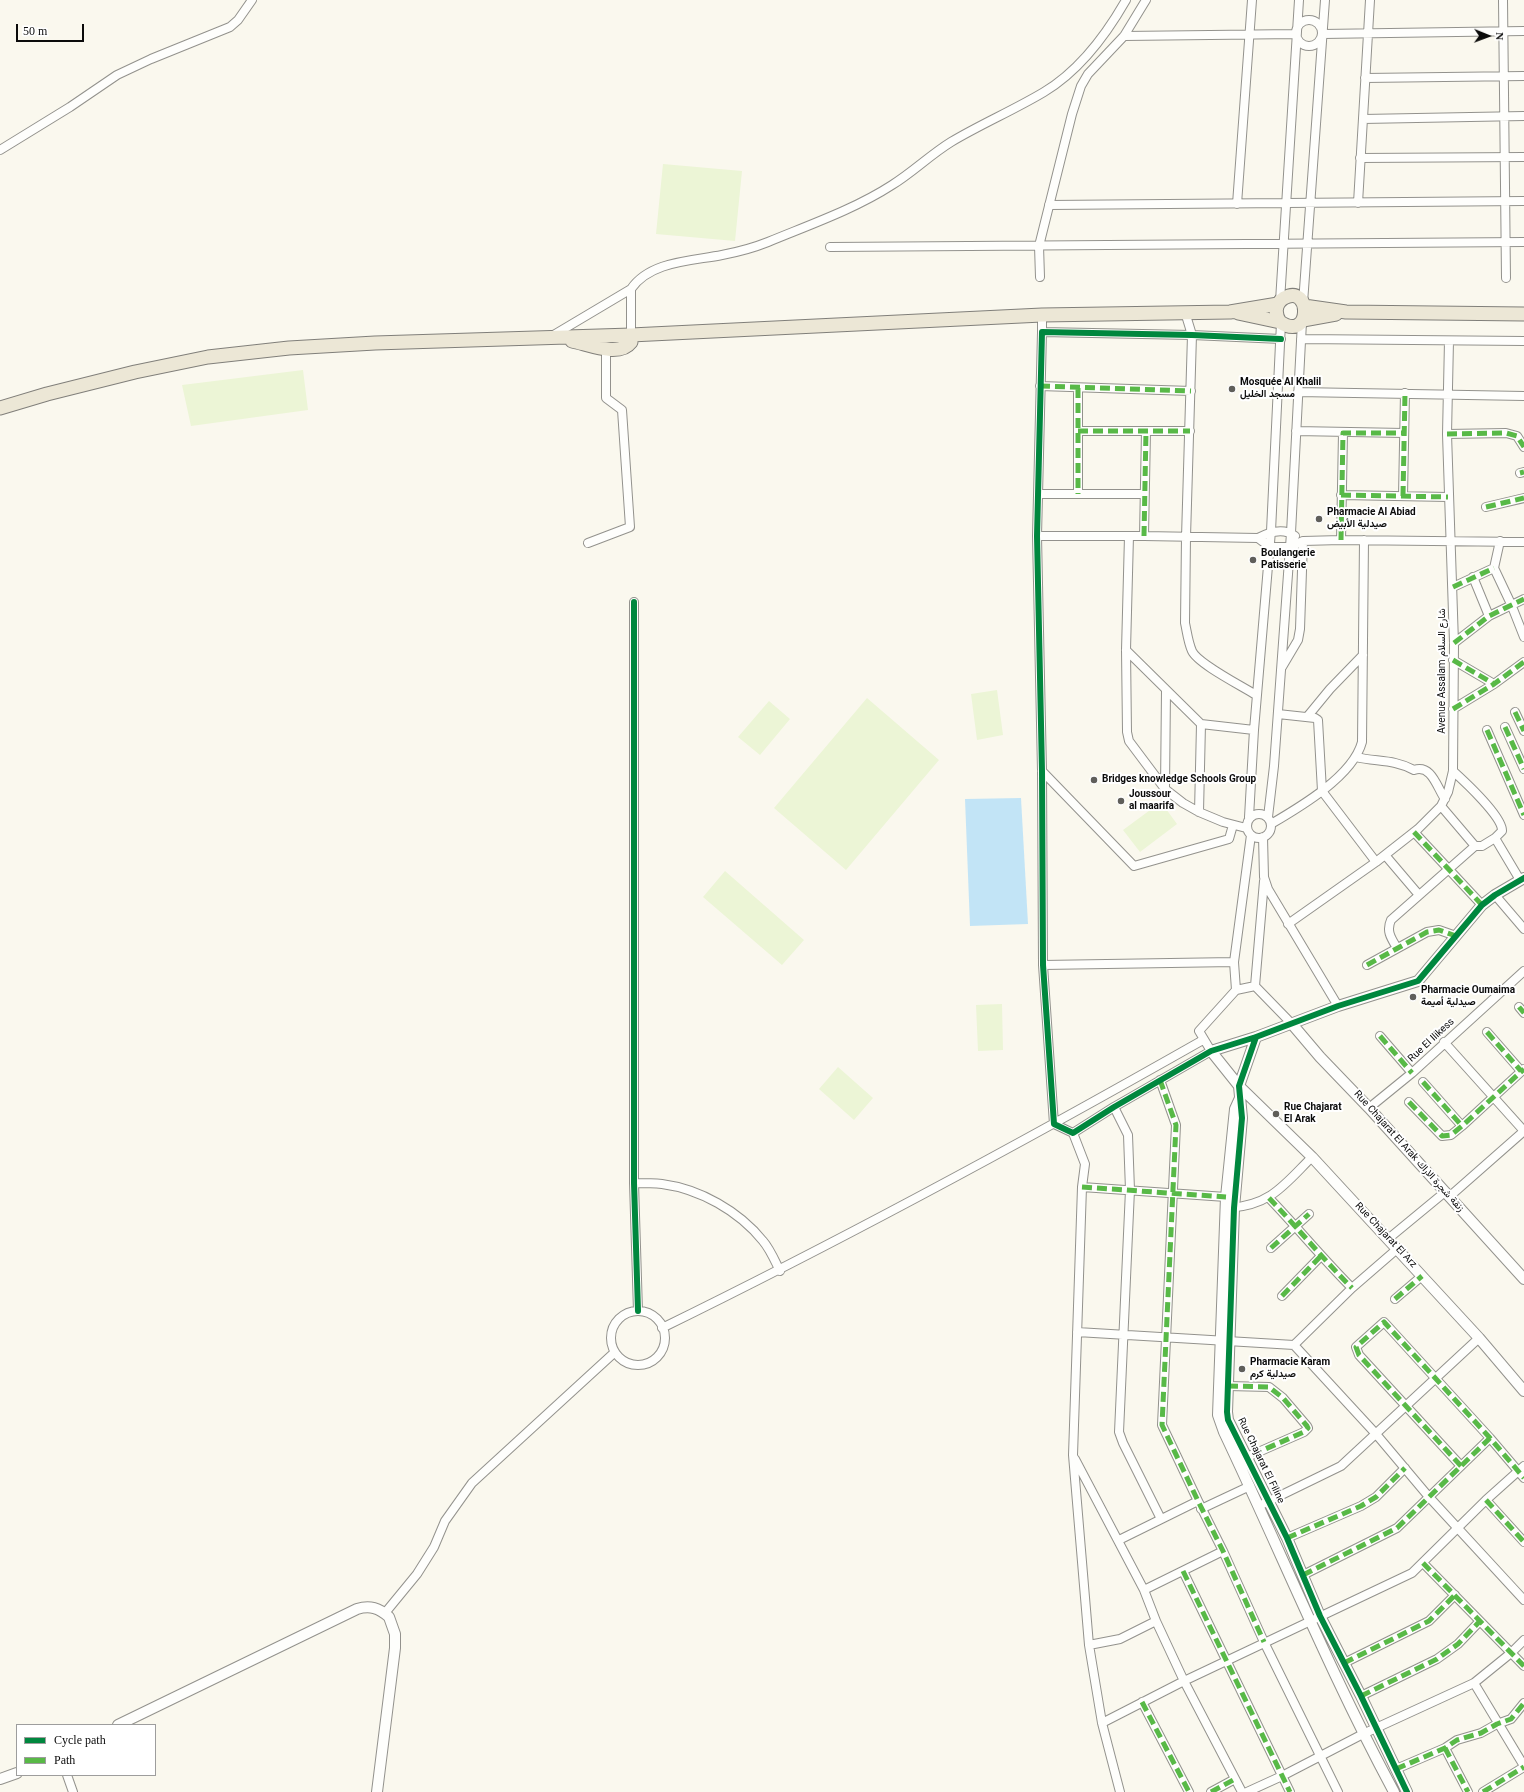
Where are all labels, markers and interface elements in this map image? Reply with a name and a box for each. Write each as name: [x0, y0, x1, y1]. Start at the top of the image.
scale bar: [18, 16, 86, 42]
north arrow: [1468, 16, 1508, 56]
text: 50 m: [23, 24, 47, 38]
text: N: [1494, 32, 1506, 40]
place label: Mosquée Al Khalil مسجد الخليل: [1240, 377, 1321, 400]
marker: Mosquée Al Khalil مسجد الخليل: [1227, 384, 1237, 394]
place label: Pharmacie Al Abiad صيدلية الأبيض: [1327, 507, 1416, 530]
marker: Pharmacie Al Abiad صيدلية الأبيض: [1314, 514, 1324, 524]
place label: Boulangerie Patisserie: [1261, 548, 1315, 572]
marker: Boulangerie Patisserie: [1248, 555, 1258, 565]
street label: Avenue Assalam شارع السلام: [1437, 608, 1449, 734]
place label: Bridges knowledge Schools Group: [1102, 774, 1256, 786]
marker: Bridges knowledge Schools Group: [1089, 775, 1099, 785]
place label: Joussour al maarifa: [1129, 789, 1174, 812]
marker: Joussour al maarifa: [1116, 796, 1126, 806]
place label: Pharmacie Oumaima صيدلية أميمة: [1421, 985, 1515, 1008]
marker: Pharmacie Oumaima صيدلية أميمة: [1408, 992, 1418, 1002]
street label: Rue El Ilikess: [1406, 1017, 1458, 1065]
street label: Rue Chajarat El Arak زنقة شجرة الاراك: [1350, 1089, 1466, 1215]
place label: Rue Chajarat El Arak: [1284, 1102, 1342, 1126]
marker: Rue Chajarat El Arak: [1271, 1109, 1281, 1119]
street label: Rue Chajarat El Arz: [1352, 1201, 1418, 1271]
place label: Pharmacie Karam صيدلية كرم: [1250, 1357, 1330, 1380]
marker: Pharmacie Karam صيدلية كرم: [1237, 1364, 1247, 1374]
street label: Rue Chajarat El Filine: [1234, 1416, 1286, 1506]
legend: [16, 1724, 156, 1776]
text: Cycle path: [54, 1733, 106, 1747]
text: Path: [54, 1753, 75, 1767]

